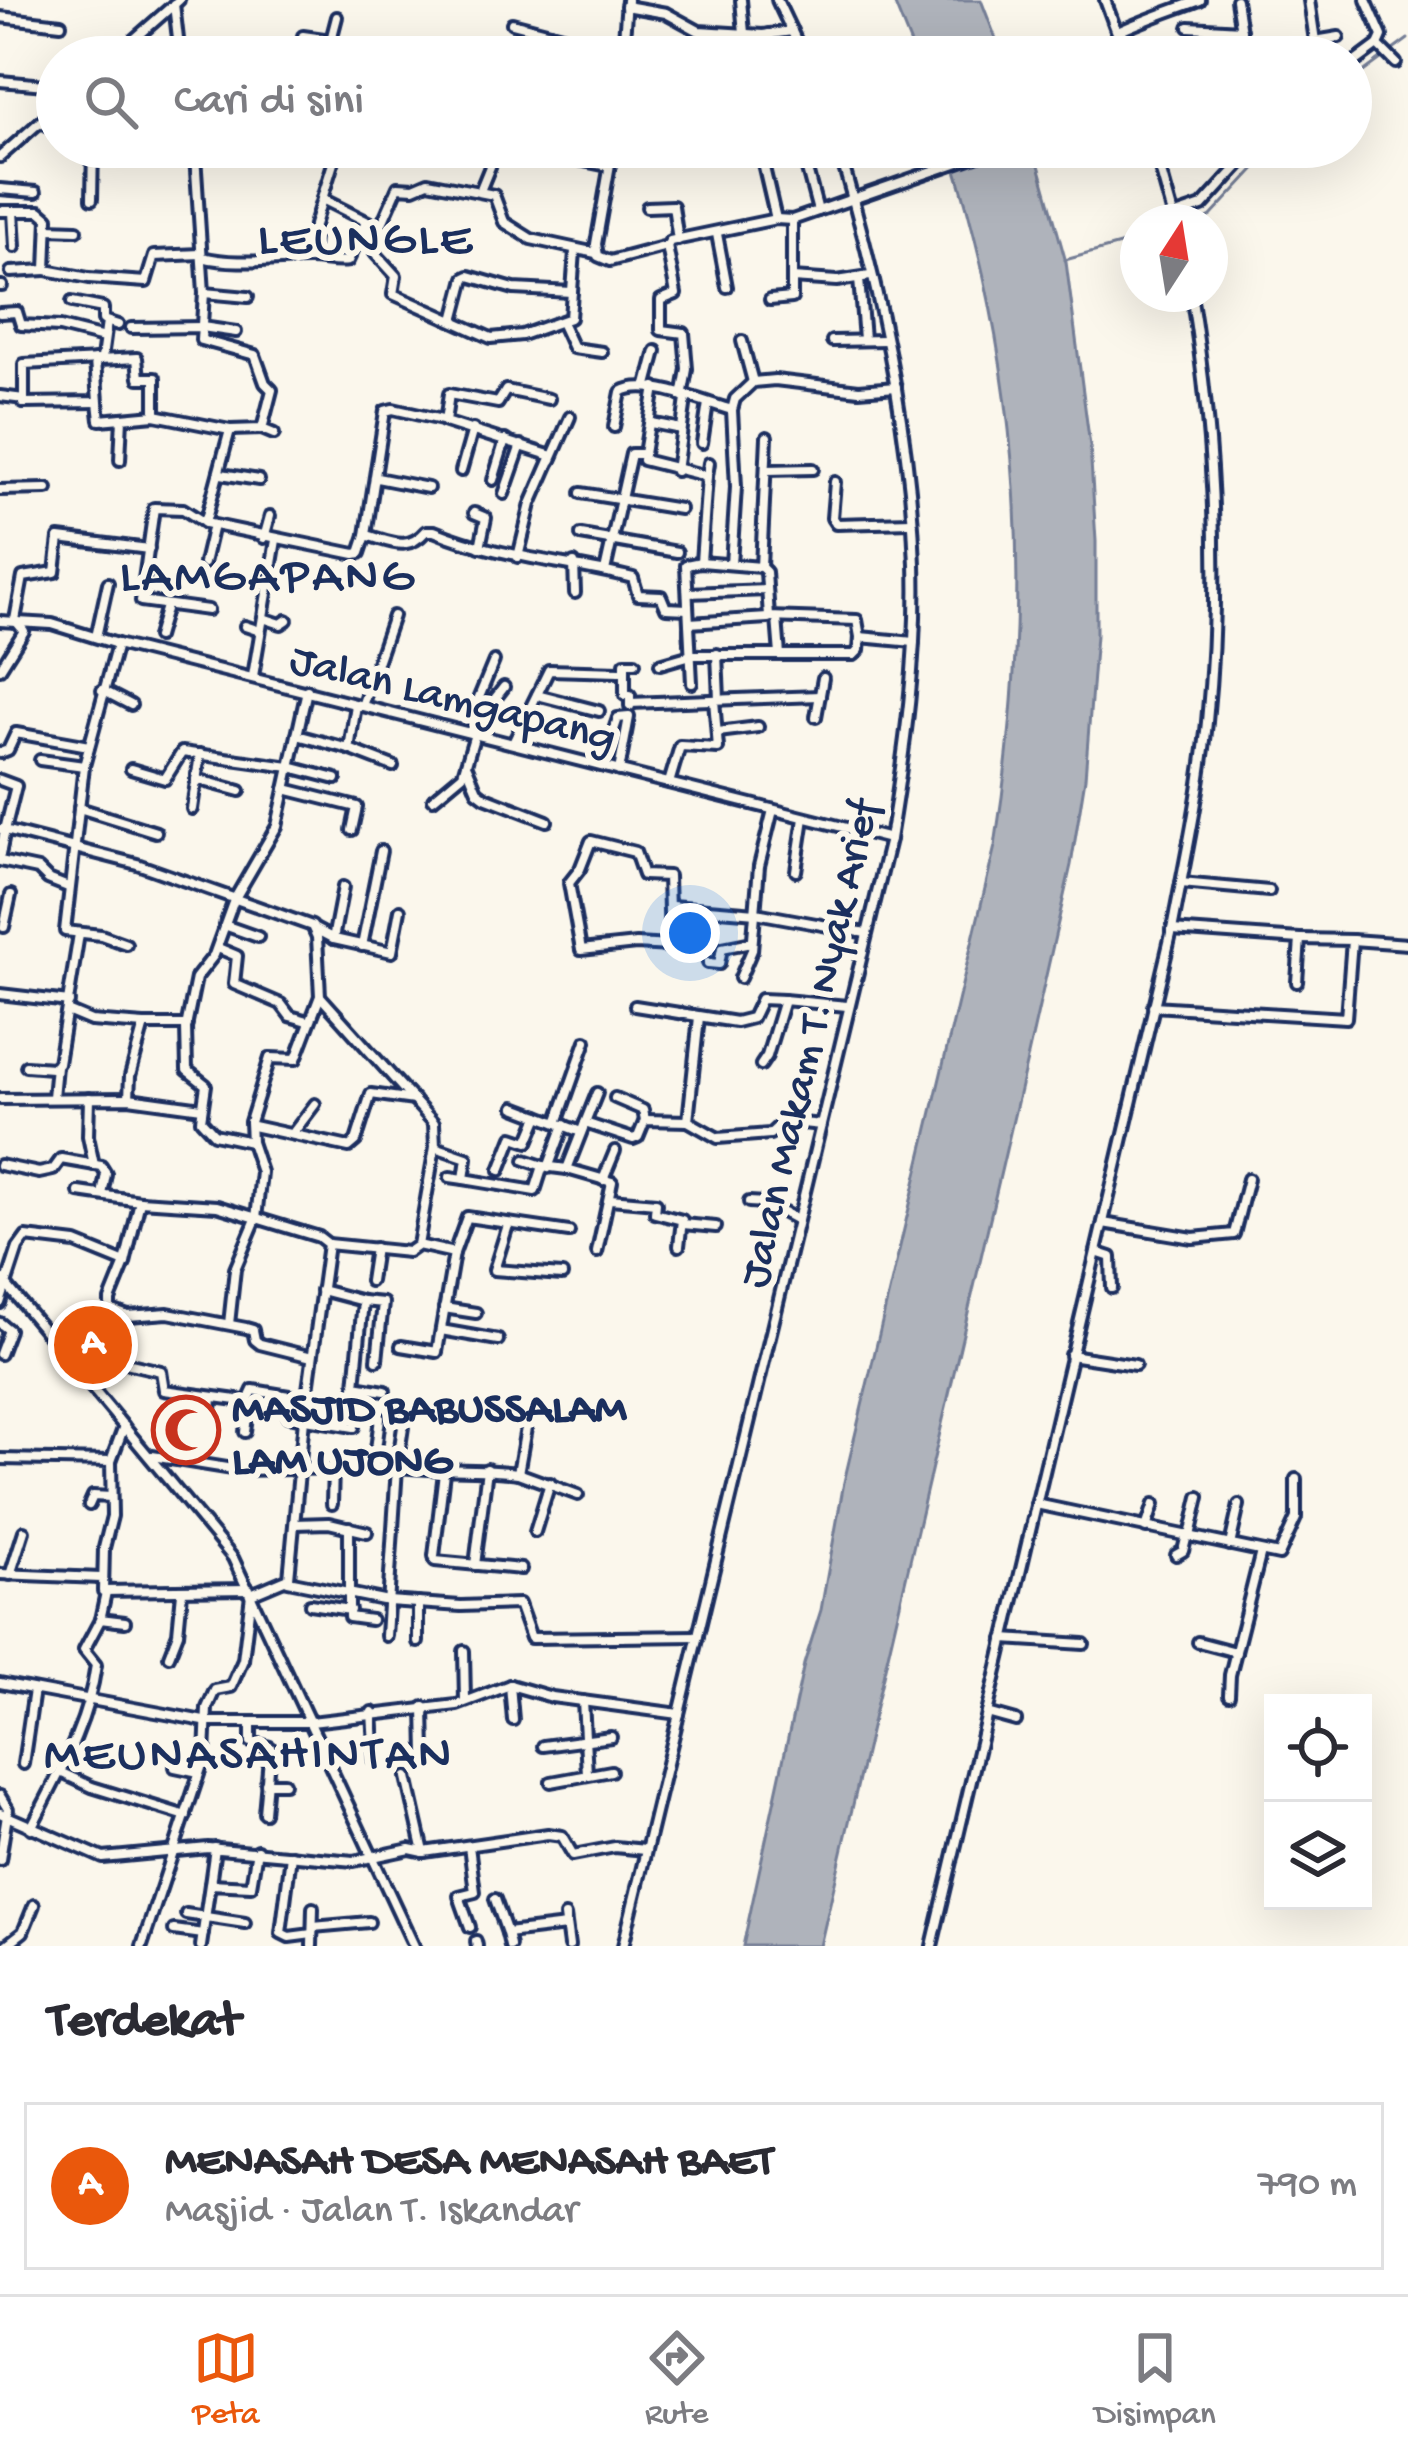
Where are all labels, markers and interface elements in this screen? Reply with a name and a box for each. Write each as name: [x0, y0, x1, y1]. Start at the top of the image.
search box: [36, 36, 1372, 168]
icon: search: [78, 69, 144, 135]
text: Cari di sini: [174, 76, 364, 129]
north arrow: [1120, 204, 1228, 312]
district label: LEUNGLE: [258, 213, 474, 273]
district label: LAMGAPANG: [119, 550, 417, 610]
street label: Jalan Lamgapang: [284, 635, 621, 767]
street label: Jalan Makam T. Nyak Arief: [730, 793, 895, 1293]
your location: [660, 903, 720, 963]
pin: A: [54, 1300, 132, 1390]
place label: MASJID BABUSSALAM LAM UJONG: [232, 1385, 628, 1490]
mosque icon: MASJID BABUSSALAM LAM UJONG: [151, 1395, 221, 1465]
map controls: [1264, 1694, 1372, 1910]
button: locate: [1264, 1694, 1372, 1802]
district label: MEUNASAHINTAN: [44, 1728, 454, 1788]
button: layers: [1264, 1802, 1372, 1910]
text: Terdekat: [48, 1994, 240, 2054]
text: MENASAH DESA MENASAH BAET: [165, 2137, 773, 2190]
text: A: [78, 2163, 102, 2209]
text: 790 m: [1258, 2163, 1357, 2209]
text: Masjid · Jalan T. Iskandar: [165, 2190, 578, 2236]
tab: Peta: [192, 2325, 259, 2435]
tab: Rute: [644, 2325, 710, 2435]
tab: Disimpan: [1094, 2325, 1216, 2435]

